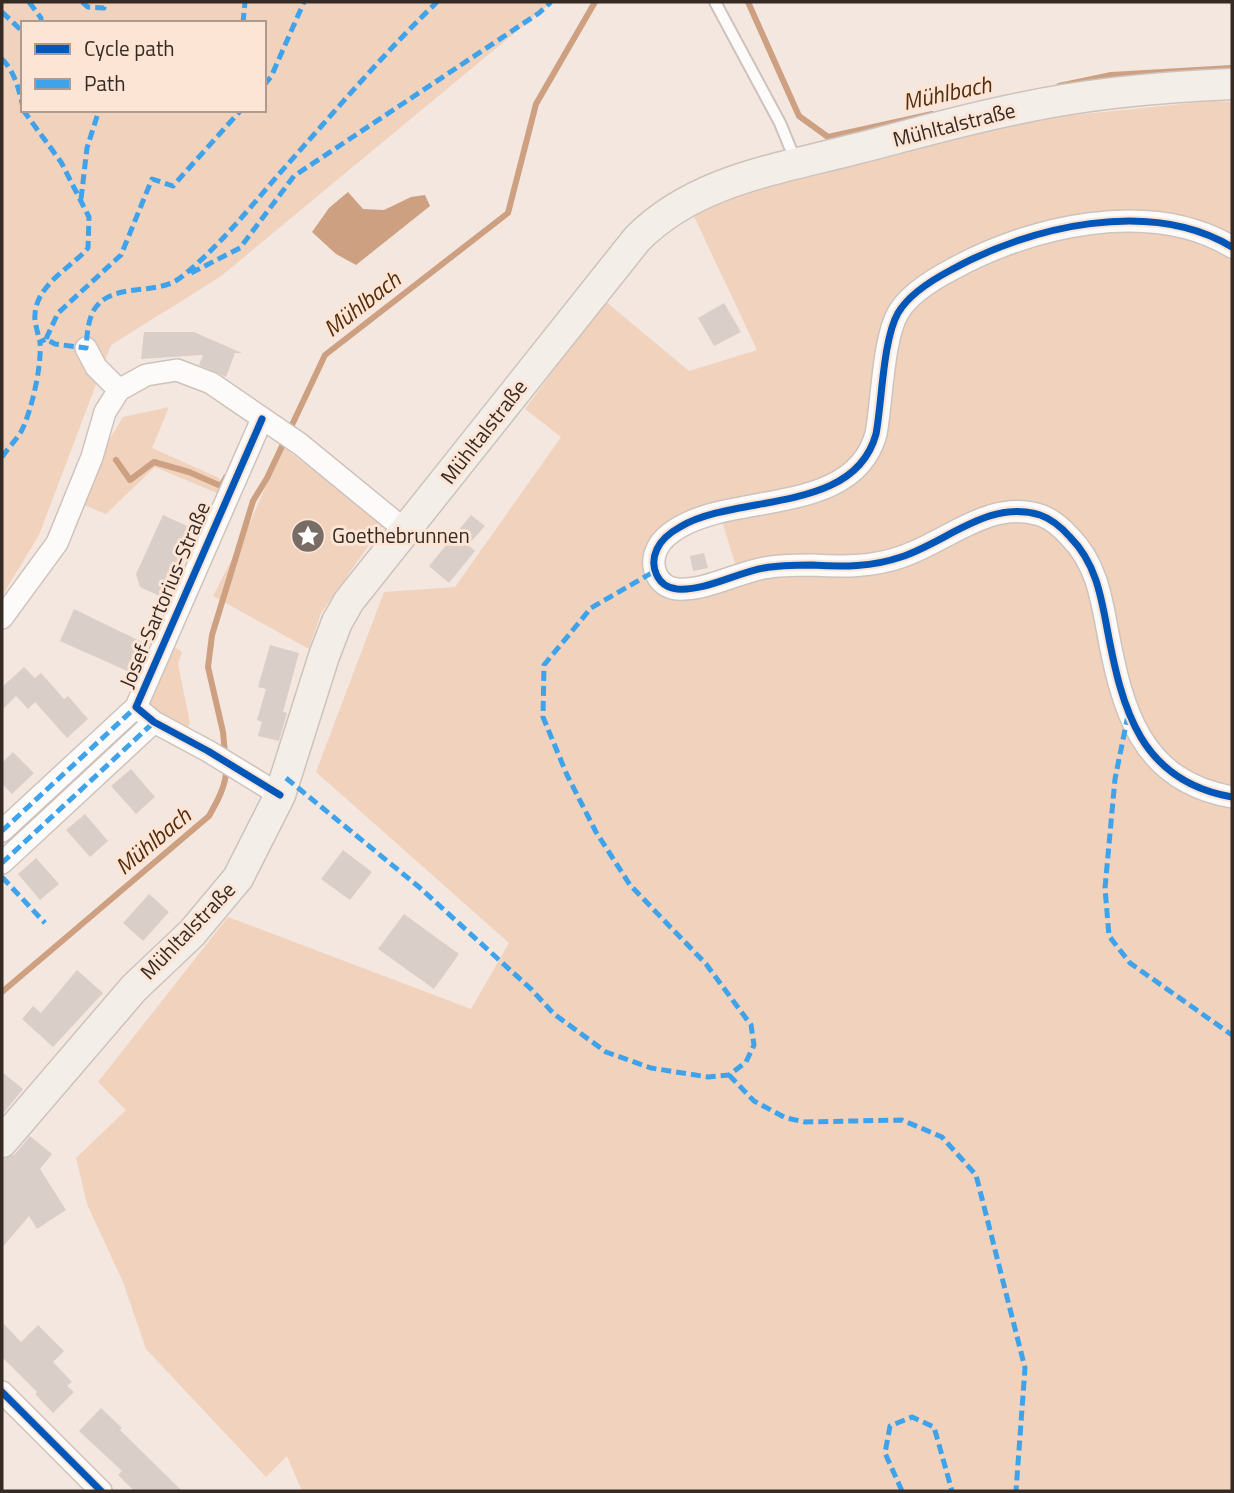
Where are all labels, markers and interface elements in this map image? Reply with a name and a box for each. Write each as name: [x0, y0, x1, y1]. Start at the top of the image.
legend: [21, 21, 266, 112]
text: Cycle path: [84, 32, 175, 64]
water label: Mühlbach: [899, 66, 995, 119]
text: Path: [84, 67, 126, 99]
street label: Mühltalstraße: [889, 93, 1018, 155]
water label: Mühlbach: [316, 262, 408, 345]
street label: Mühltalstraße: [432, 372, 534, 491]
street label: Josef-Sartorius-Straße: [110, 496, 218, 693]
place icon: Goethebrunnen: [289, 517, 327, 555]
place label: Goethebrunnen: [332, 519, 470, 551]
water label: Mühlbach: [107, 798, 199, 883]
street label: Mühltalstraße: [132, 874, 242, 986]

